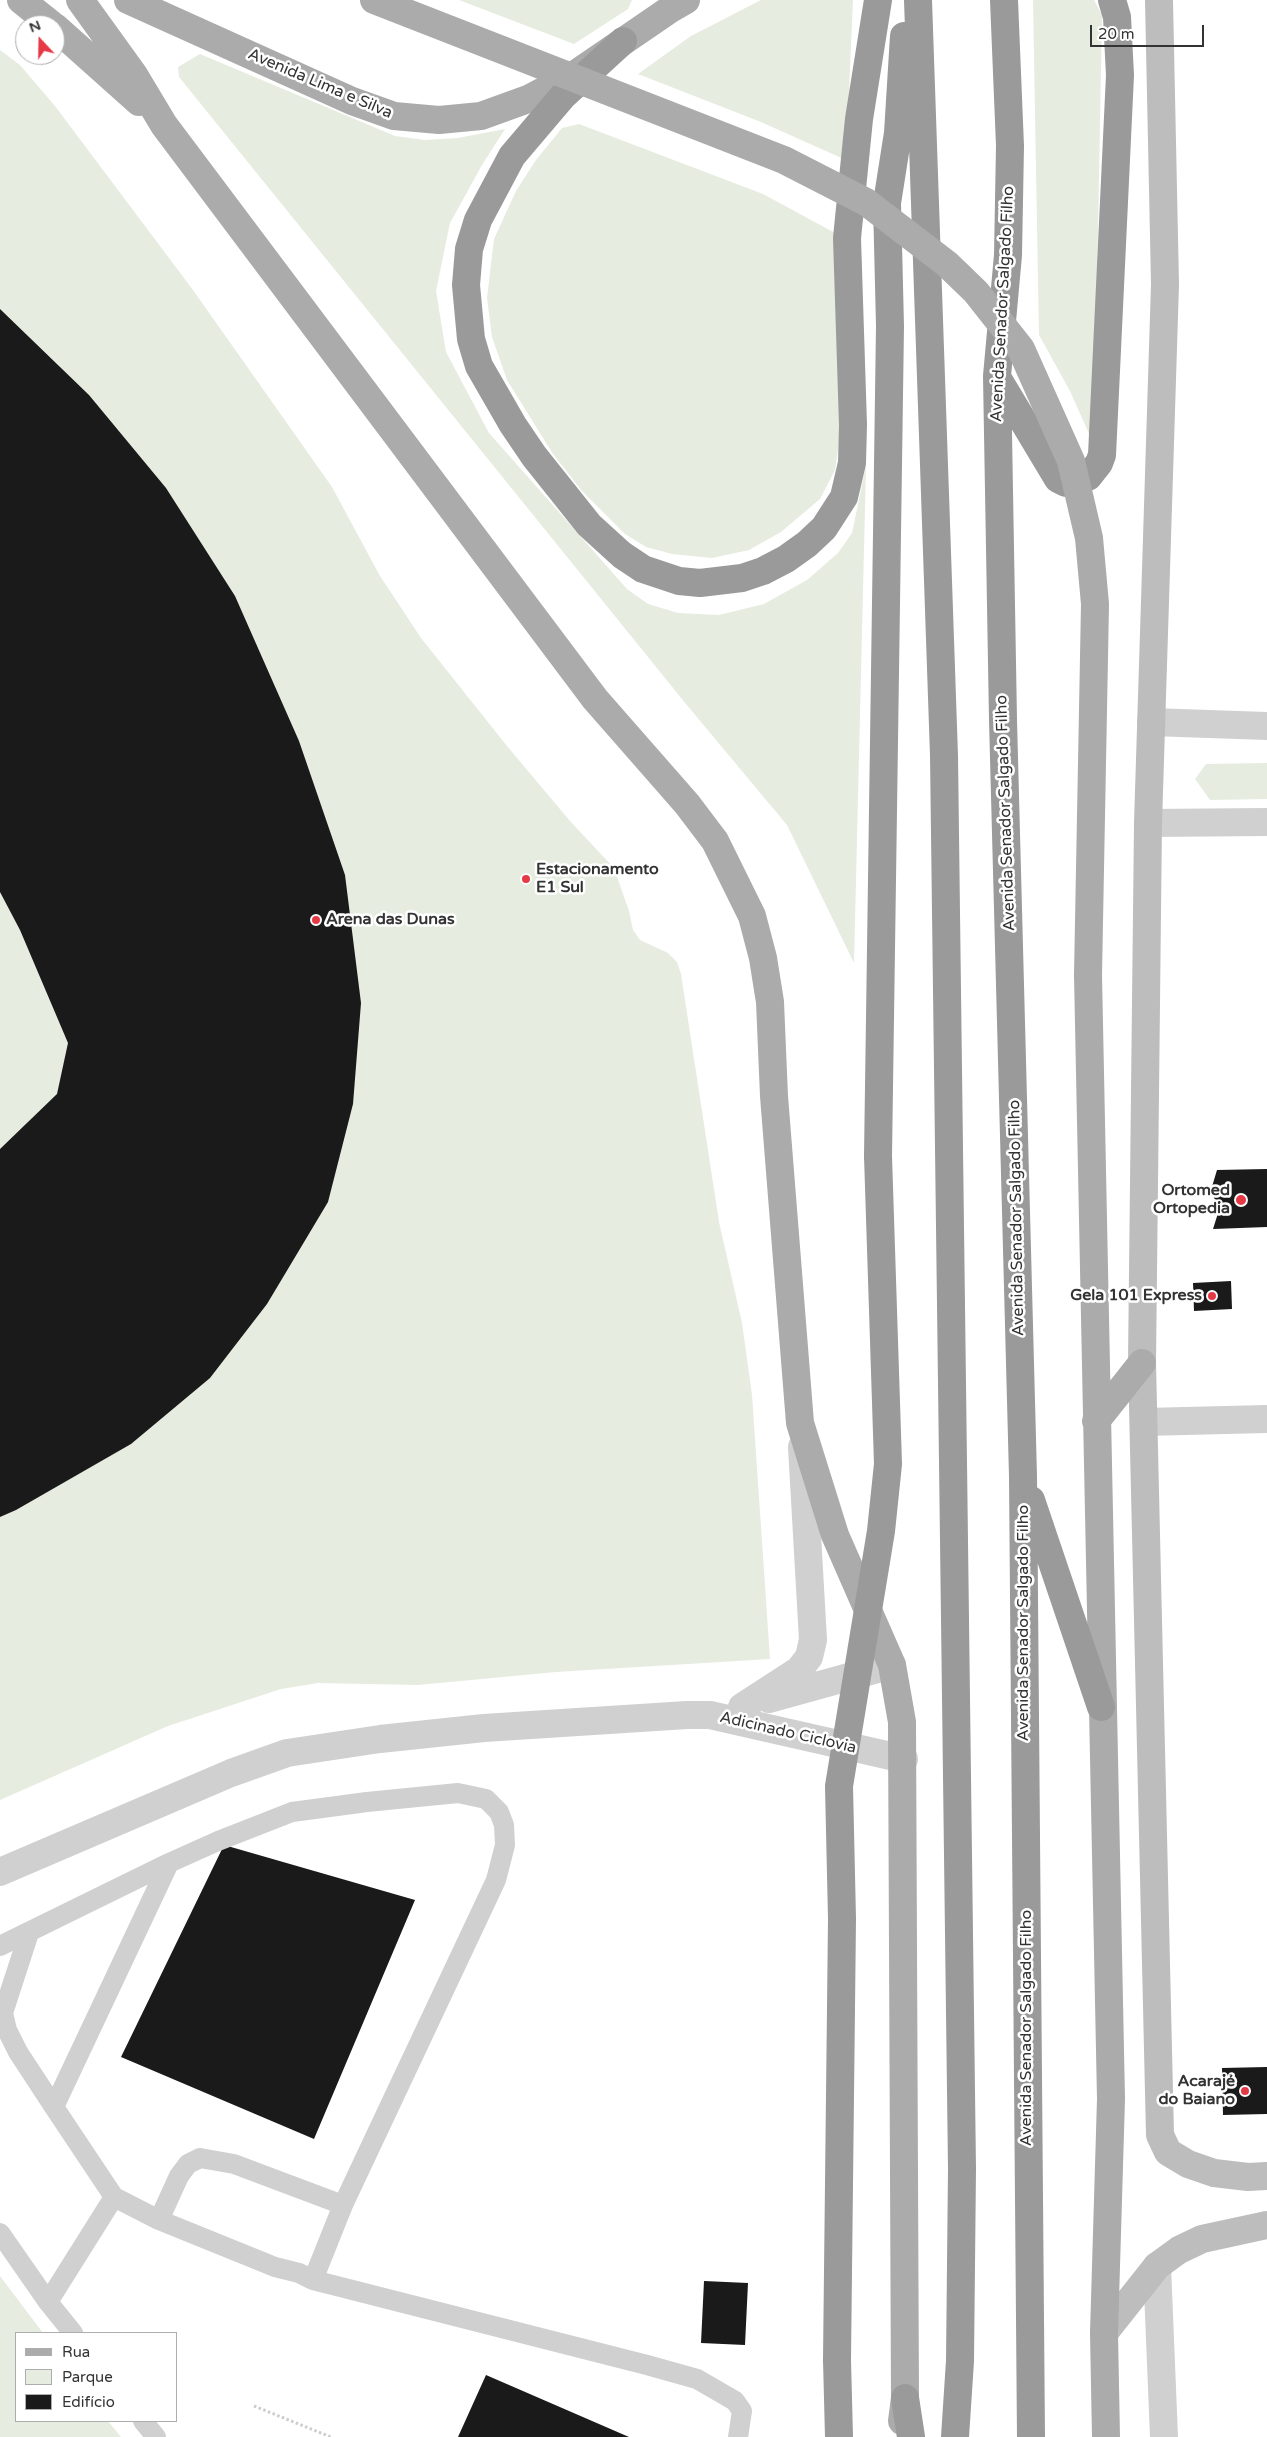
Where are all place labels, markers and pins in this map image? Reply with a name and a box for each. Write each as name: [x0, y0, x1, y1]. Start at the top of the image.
place label: Estacionamento E1 Sul: [536, 860, 659, 898]
marker: Estacionamento E1 Sul: [520, 873, 532, 885]
place label: Arena das Dunas: [326, 910, 455, 930]
marker: Arena das Dunas: [310, 914, 322, 926]
place label: Ortomed Ortopedia: [1153, 1181, 1230, 1219]
marker: Ortomed Ortopedia: [1234, 1193, 1248, 1207]
place label: Gela 101 Express: [1070, 1286, 1202, 1306]
marker: Gela 101 Express: [1206, 1290, 1218, 1302]
place label: Acarajé do Baiano: [1158, 2072, 1235, 2110]
marker: Acarajé do Baiano: [1239, 2085, 1251, 2097]

